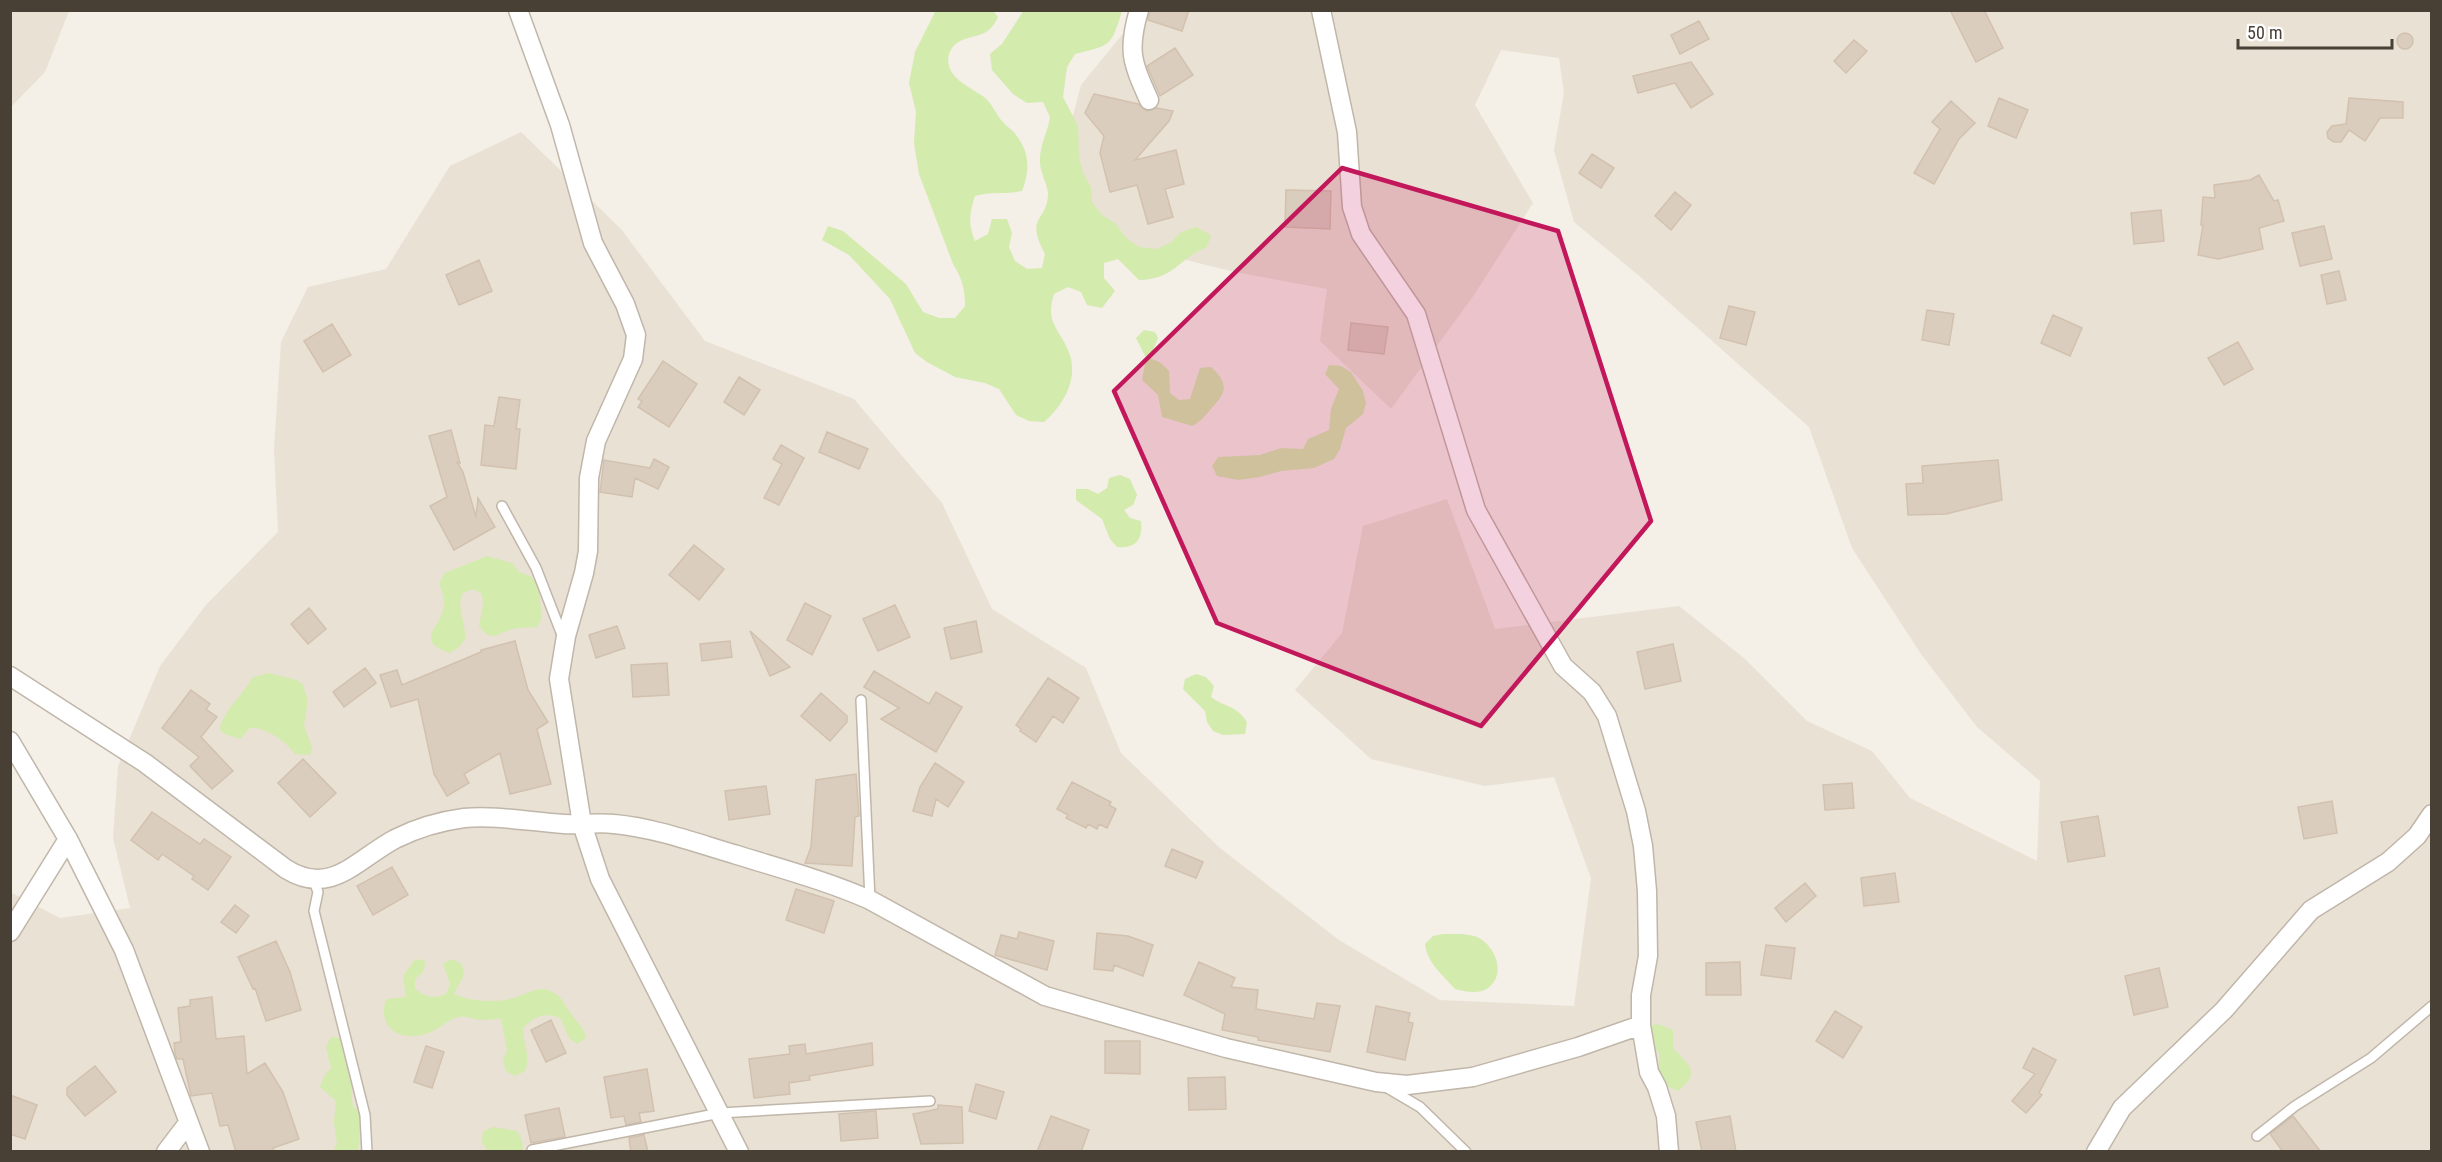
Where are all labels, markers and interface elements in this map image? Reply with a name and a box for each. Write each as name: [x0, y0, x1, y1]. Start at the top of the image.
scale bar: [2238, 12, 2392, 50]
text: 50 m: [2247, 22, 2282, 43]

